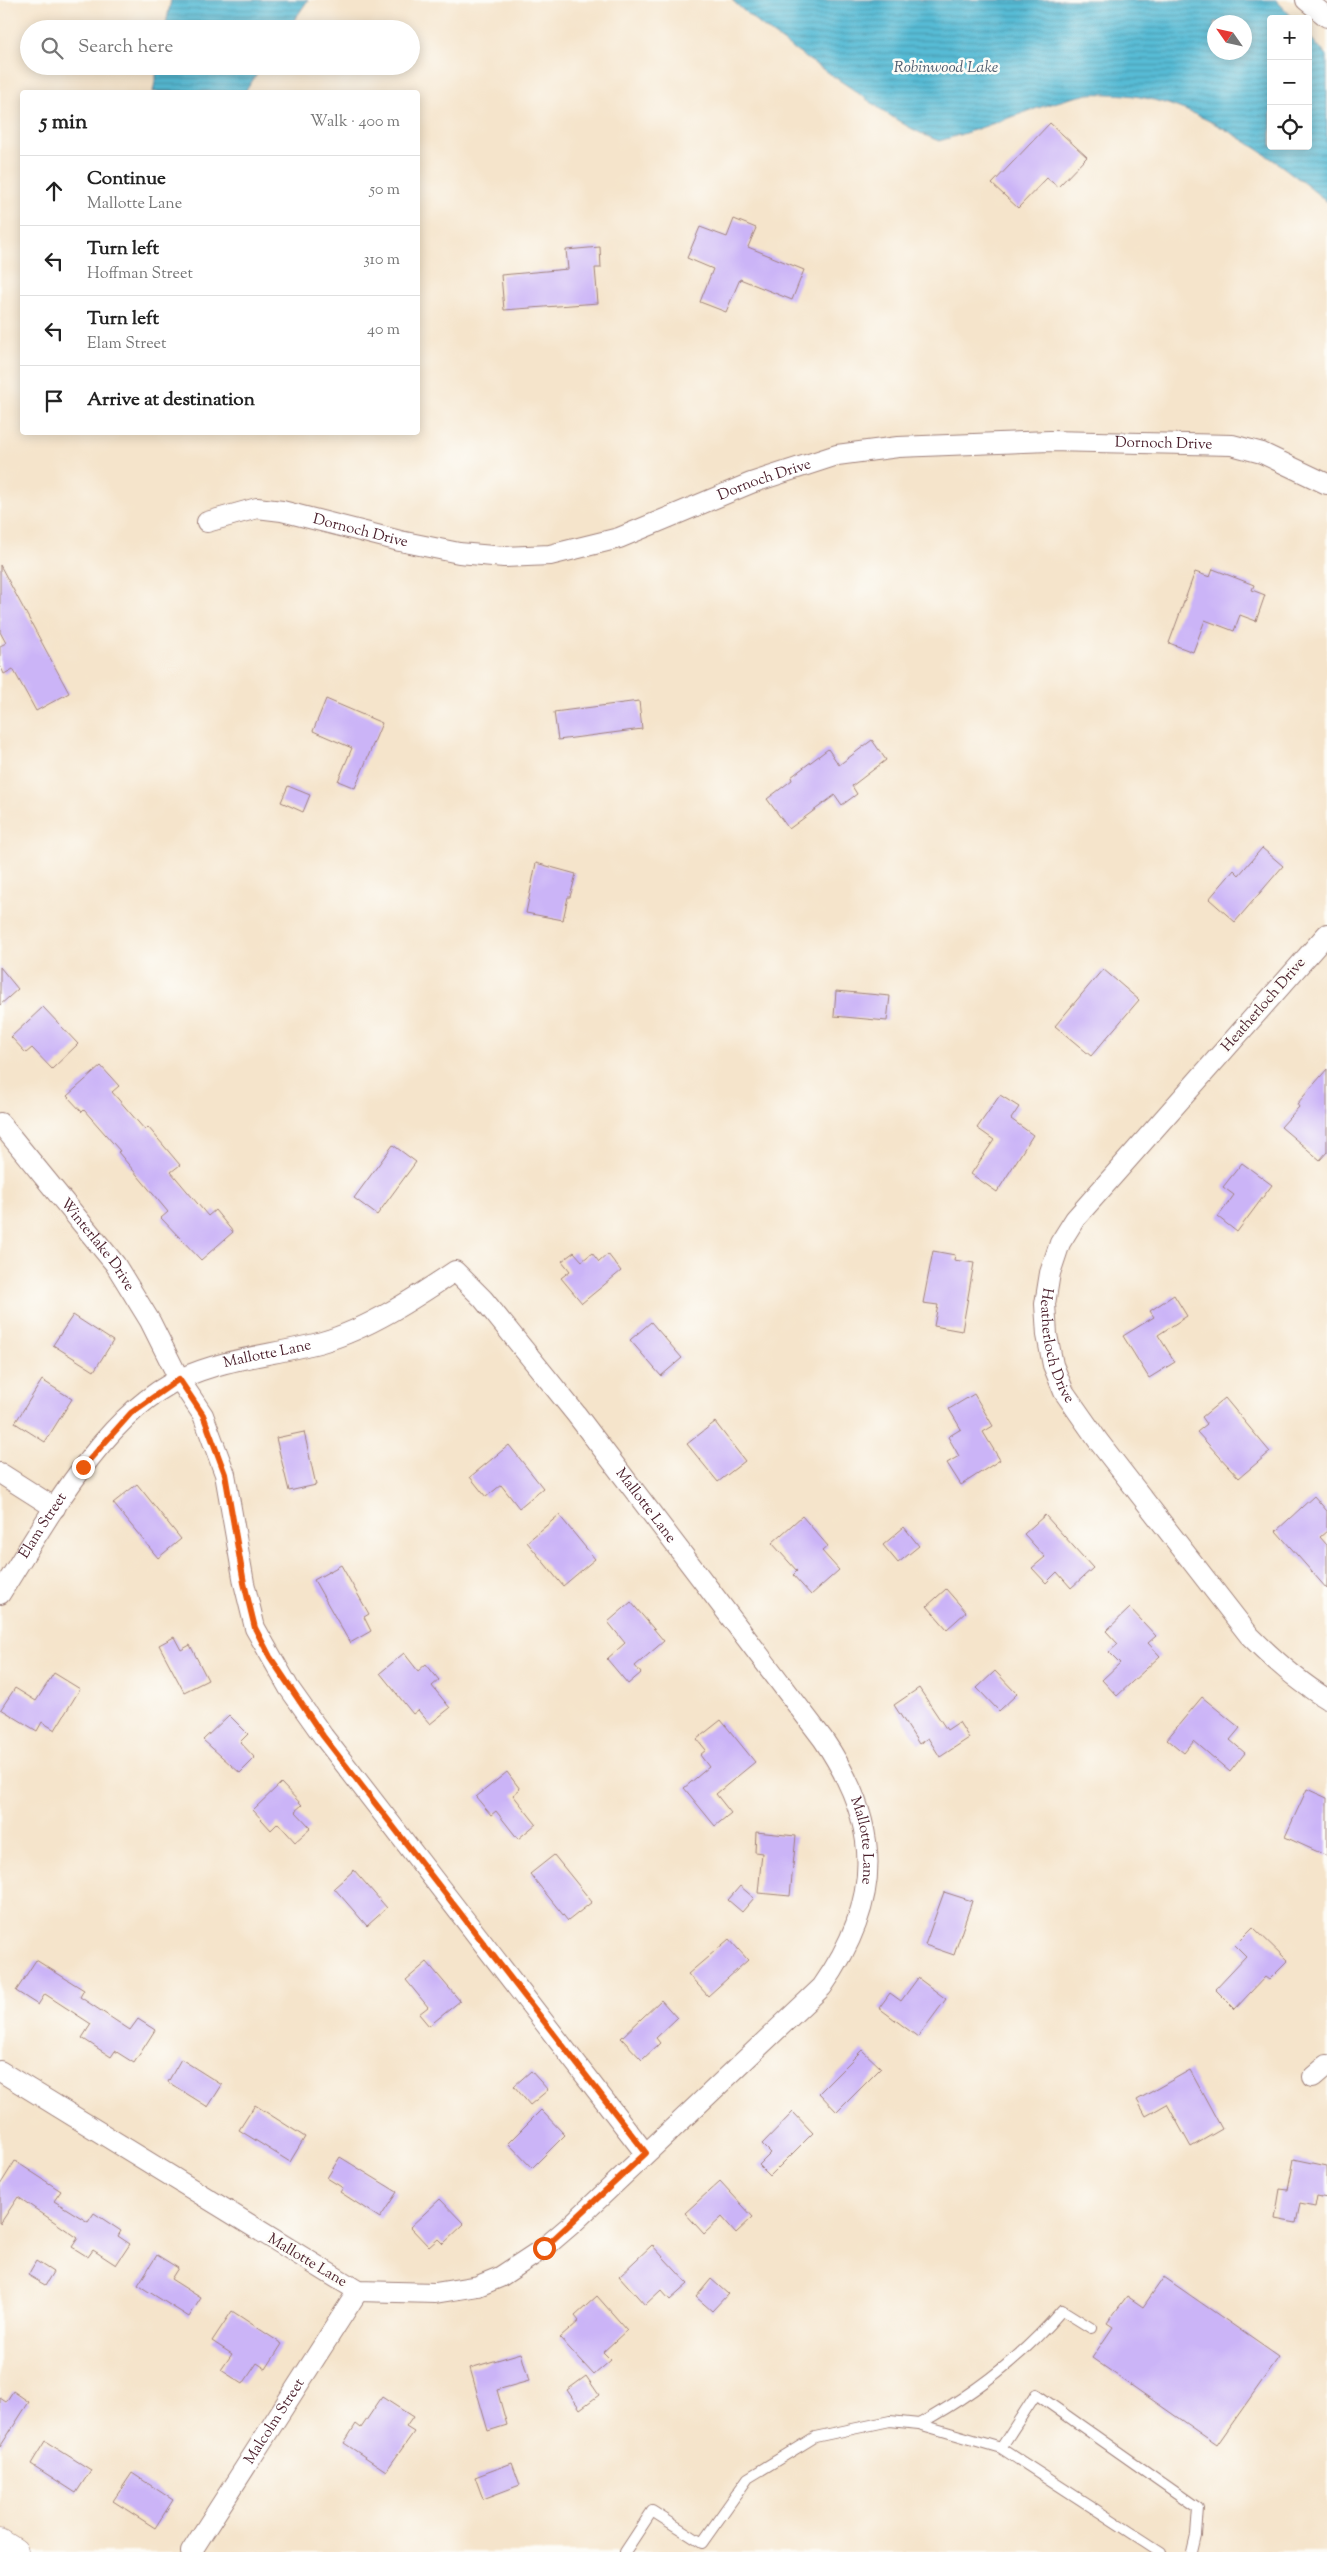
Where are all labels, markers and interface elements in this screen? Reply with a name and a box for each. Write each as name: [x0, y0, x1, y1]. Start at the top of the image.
north arrow: [1207, 15, 1252, 60]
map controls: [1267, 15, 1312, 150]
button: +: [1267, 15, 1312, 60]
search box: [20, 20, 420, 75]
icon: search: [38, 34, 66, 62]
text: Search here: [78, 34, 173, 61]
water label: Robinwood Lake: [894, 57, 998, 80]
button: −: [1267, 60, 1312, 105]
button: locate: [1267, 105, 1312, 150]
text: 5 min: [40, 108, 87, 138]
text: Walk · 400 m: [310, 111, 400, 134]
text: Continue: [87, 166, 166, 193]
icon: ahead: [40, 177, 68, 205]
text: 50 m: [369, 179, 400, 202]
text: Mallotte Lane: [87, 193, 182, 216]
text: Turn left: [87, 236, 159, 263]
icon: left: [40, 247, 68, 275]
text: 310 m: [363, 249, 400, 272]
text: Hoffman Street: [87, 263, 193, 286]
text: Turn left: [87, 306, 159, 333]
icon: left: [40, 317, 68, 345]
text: 40 m: [367, 319, 400, 342]
text: Elam Street: [87, 333, 166, 356]
icon: arrive: [40, 387, 68, 415]
text: Arrive at destination: [87, 387, 255, 414]
street label: Dornoch Drive: [1115, 432, 1213, 455]
street label: Dornoch Drive: [715, 454, 814, 506]
street label: Dornoch Drive: [311, 509, 410, 553]
street label: Heatherloch Drive: [1217, 953, 1311, 1057]
street label: Winterlake Drive: [55, 1194, 140, 1295]
street label: Heatherloch Drive: [1034, 1286, 1079, 1408]
street label: Mallotte Lane: [221, 1335, 313, 1374]
route end: [72, 1456, 95, 1479]
street label: Mallotte Lane: [610, 1464, 681, 1548]
street label: Elam Street: [14, 1488, 72, 1563]
street label: Mallotte Lane: [845, 1794, 878, 1886]
street label: Mallotte Lane: [263, 2229, 351, 2293]
route start: [533, 2237, 556, 2260]
street label: Malcolm Street: [239, 2374, 310, 2468]

